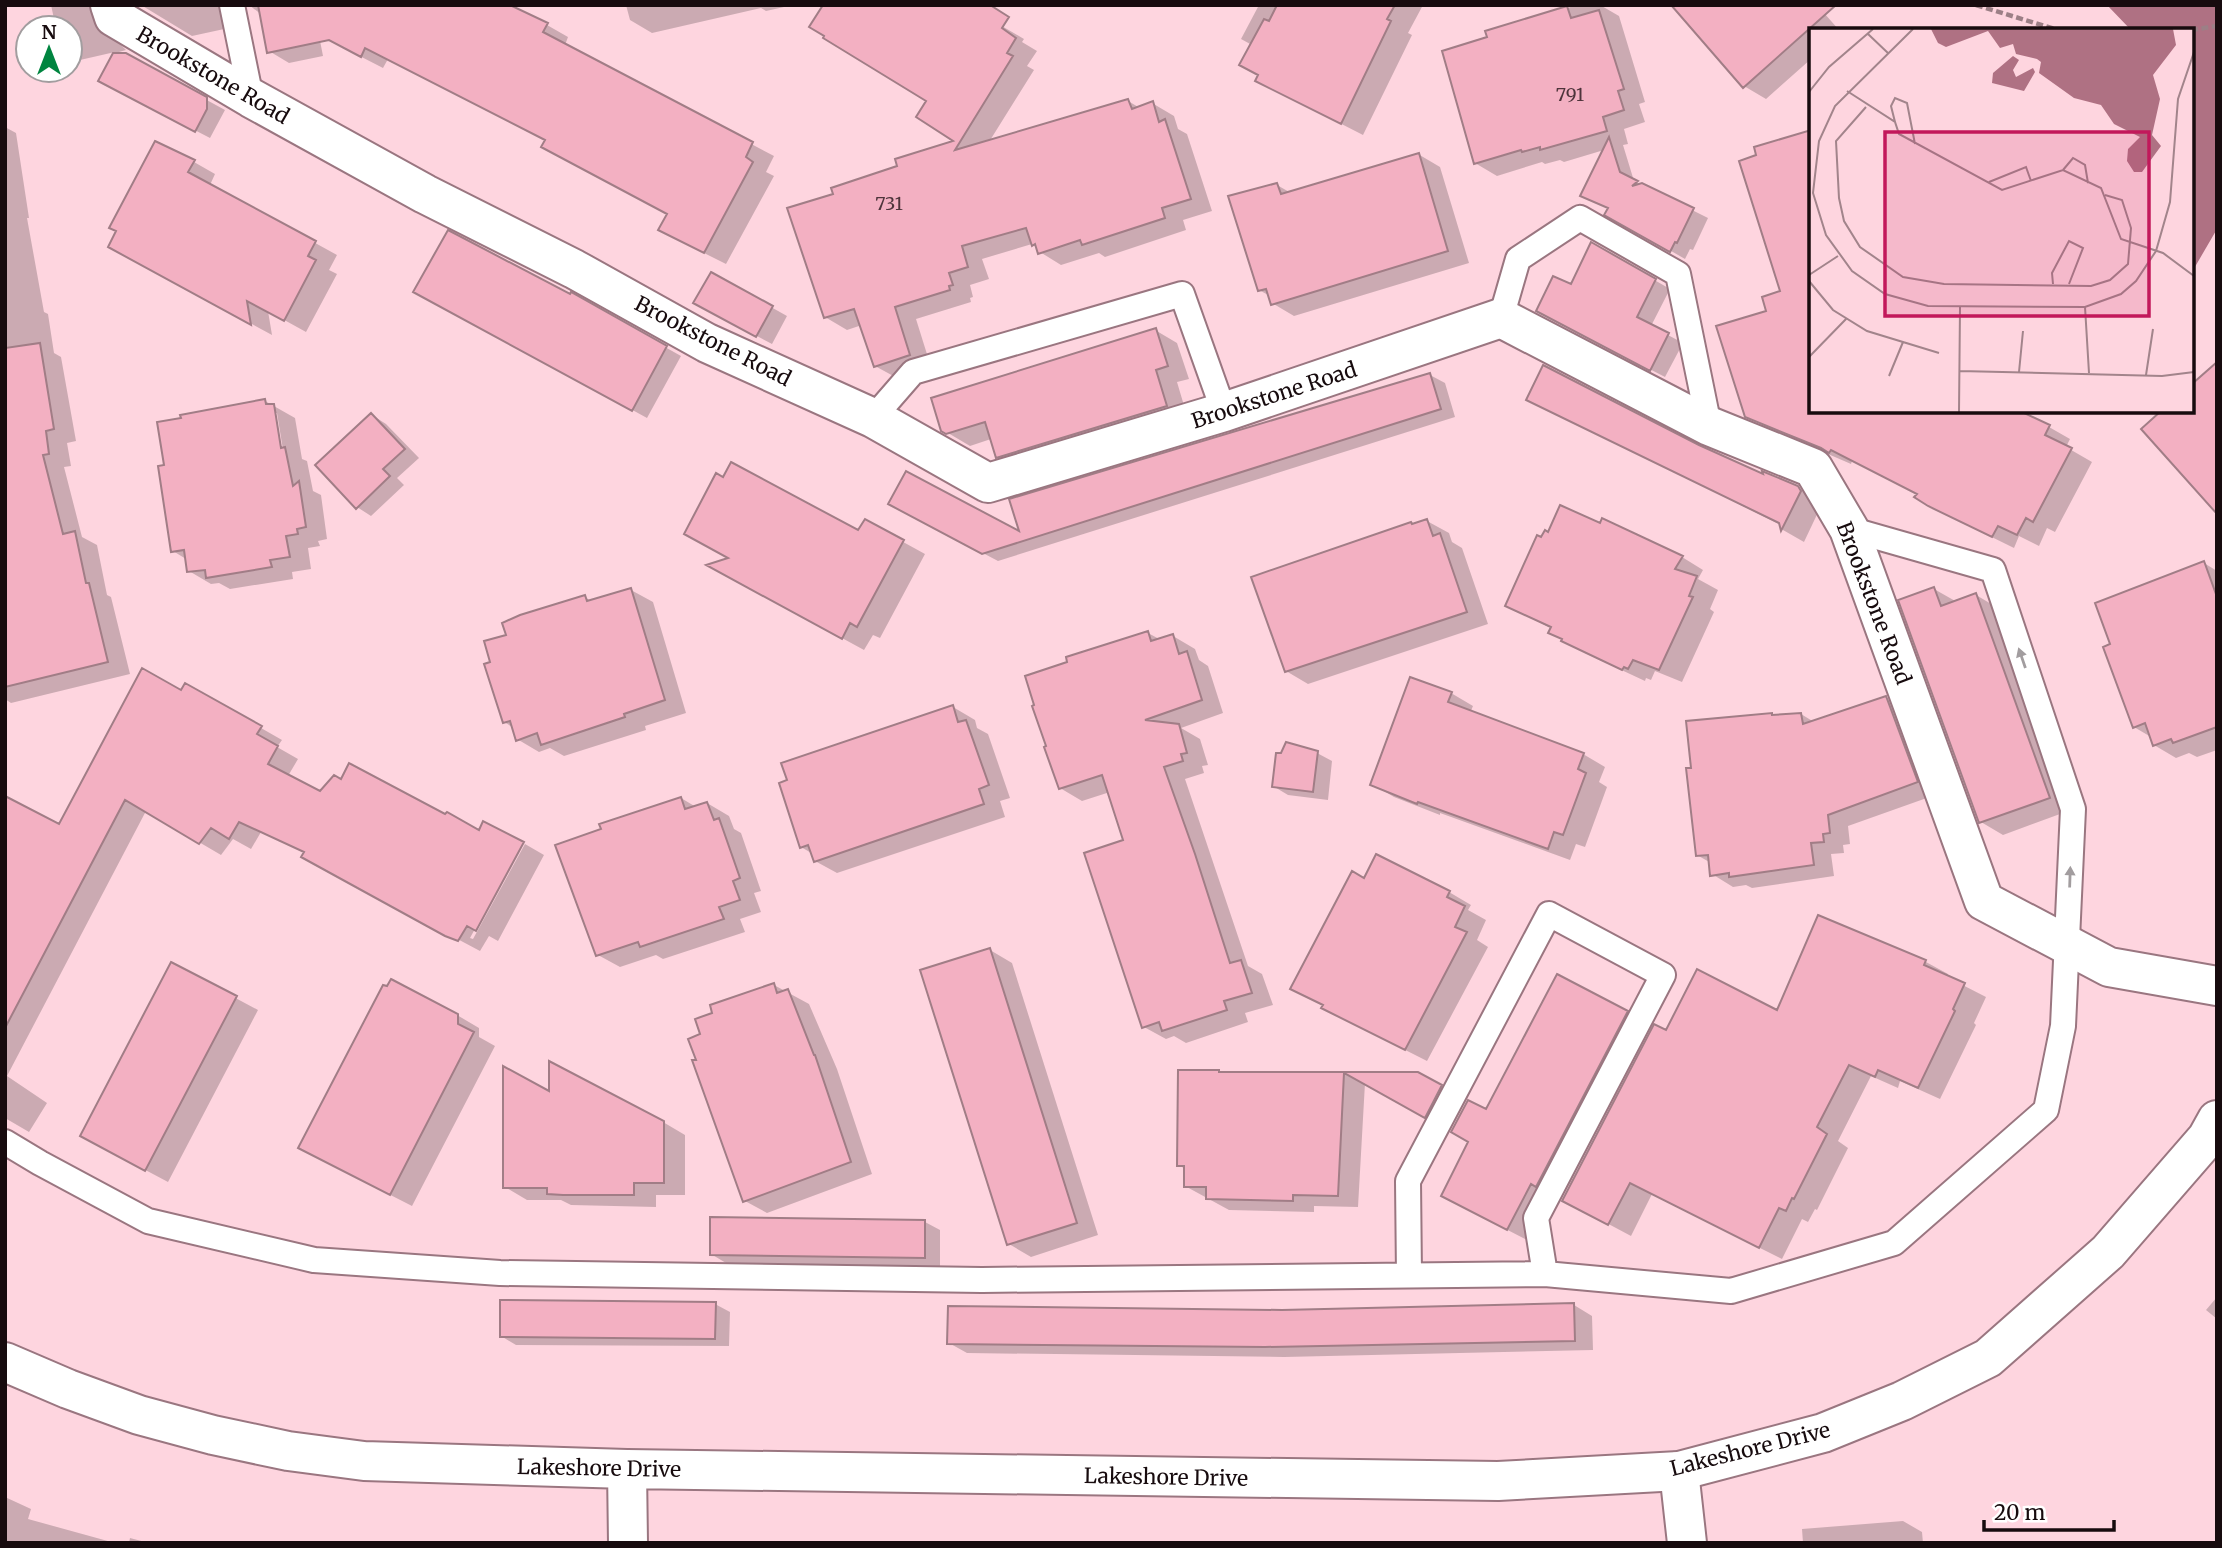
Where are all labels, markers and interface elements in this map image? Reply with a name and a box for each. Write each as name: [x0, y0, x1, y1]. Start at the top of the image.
north arrow: [14, 14, 84, 84]
text: N: [41, 20, 57, 44]
street label: Brookstone Road: [132, 20, 295, 130]
inset map: [1809, 28, 2194, 413]
house number: 791: [1556, 83, 1584, 106]
house number: 731: [875, 192, 903, 215]
street label: Brookstone Road: [630, 290, 796, 392]
street label: Brookstone Road: [1188, 355, 1360, 434]
street label: Brookstone Road: [1831, 518, 1918, 689]
one-way arrow: [2016, 647, 2027, 668]
one-way arrow: [2065, 866, 2076, 888]
street label: Lakeshore Drive: [1667, 1416, 1833, 1482]
street label: Lakeshore Drive: [517, 1453, 681, 1483]
street label: Lakeshore Drive: [1084, 1462, 1248, 1492]
scale bar: [1984, 1488, 2114, 1532]
text: 20 m: [1994, 1499, 2046, 1526]

